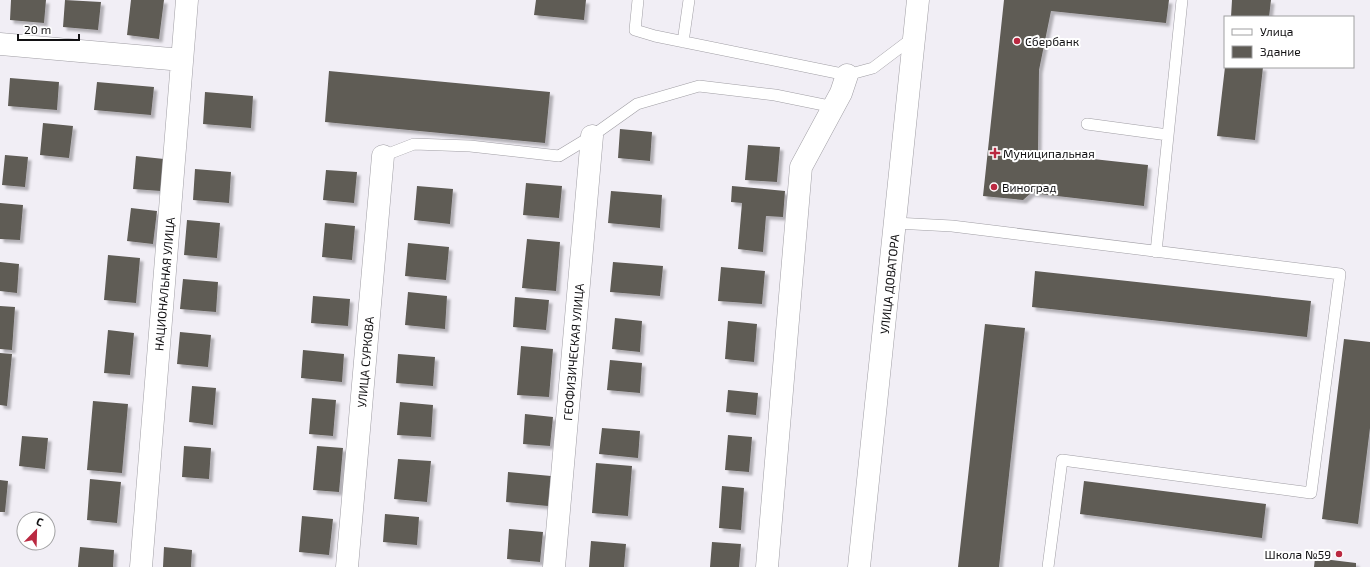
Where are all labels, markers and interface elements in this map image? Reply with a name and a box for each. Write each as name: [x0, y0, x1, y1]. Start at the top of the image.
scale bar: [18, 16, 79, 42]
legend: [1224, 16, 1354, 68]
text: 20 m: [24, 22, 51, 36]
text: Улица: [1260, 24, 1293, 38]
place label: Сбербанк: [1025, 34, 1080, 48]
marker: Сбербанк: [1012, 36, 1022, 46]
text: Здание: [1260, 44, 1301, 58]
place label: Муниципальная: [1003, 146, 1095, 161]
marker: Муниципальная: [990, 148, 1000, 158]
place label: Виноград: [1002, 180, 1057, 194]
marker: Виноград: [989, 182, 999, 192]
street label: НАЦИОНАЛЬНАЯ УЛИЦА: [151, 216, 177, 351]
street label: УЛИЦА ДОВАТОРА: [877, 233, 901, 335]
street label: ГЕОФИЗИЧЕСКАЯ УЛИЦА: [560, 282, 586, 421]
street label: УЛИЦА СУРКОВА: [354, 315, 376, 408]
north arrow: [16, 511, 56, 551]
text: С: [35, 514, 46, 529]
place label: Школа №59: [1265, 547, 1331, 561]
marker: Школа №59: [1334, 549, 1344, 559]

